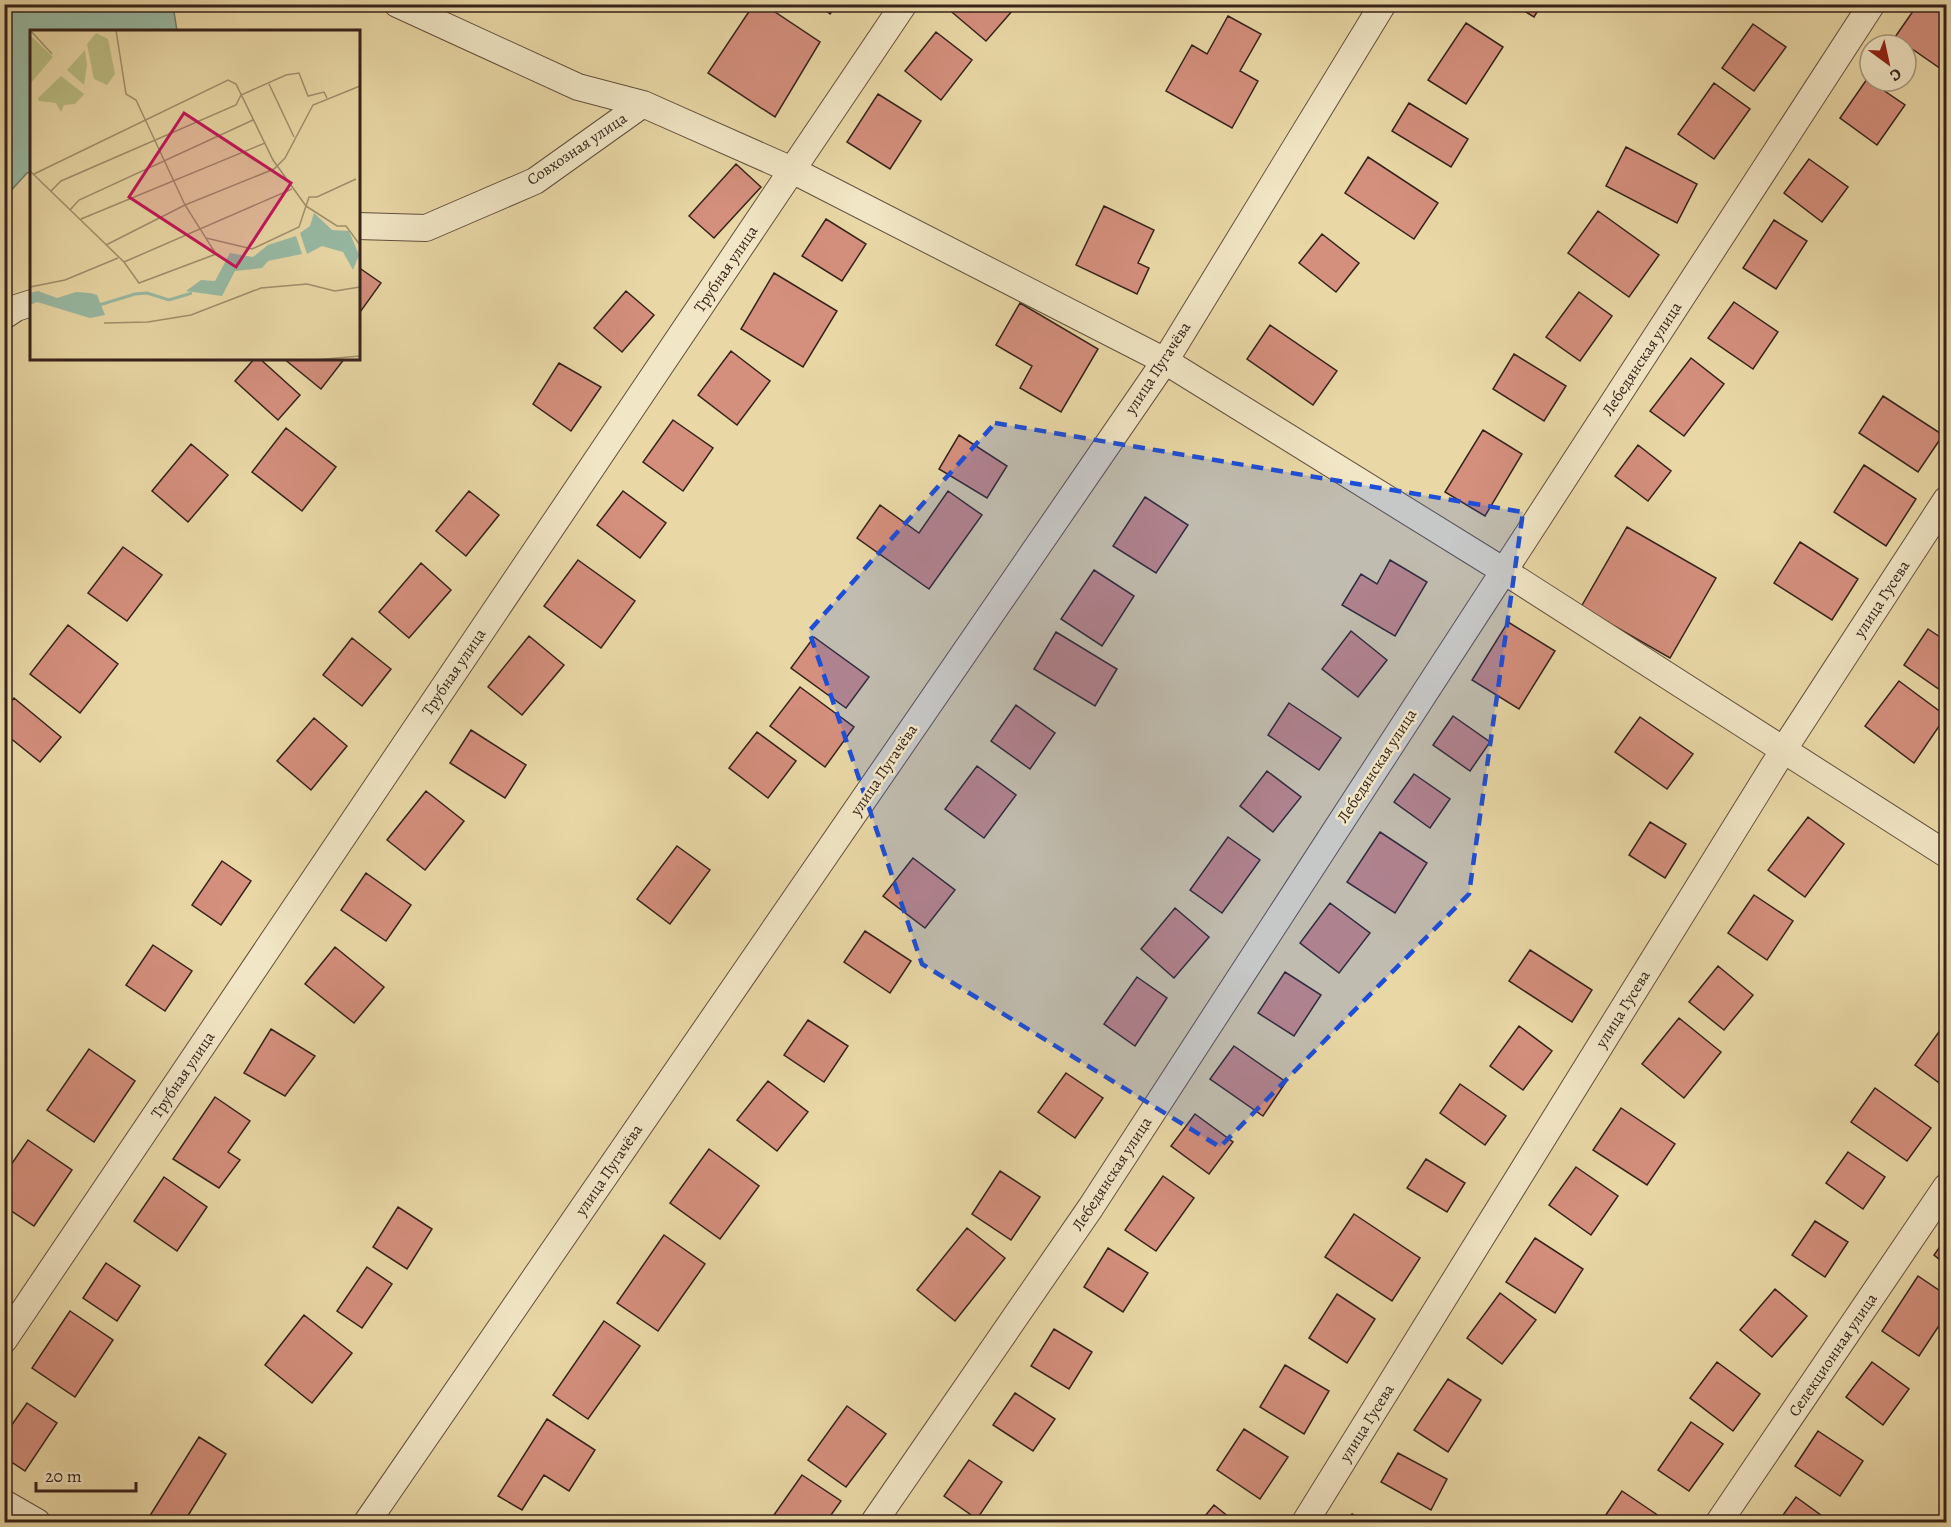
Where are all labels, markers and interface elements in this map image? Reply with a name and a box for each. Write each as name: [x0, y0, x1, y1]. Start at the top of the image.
inset map: [30, 30, 360, 360]
north arrow: [1858, 33, 1918, 93]
text: С: [1885, 63, 1906, 87]
street label: Совхозная улица: [523, 107, 632, 191]
street label: Трубная улица: [689, 221, 764, 317]
street label: Лебедянская улица: [1597, 297, 1688, 420]
street label: улица Пугачёва: [1119, 317, 1196, 419]
street label: улица Гусева: [1848, 556, 1915, 643]
street label: Трубная улица: [417, 624, 492, 720]
street label: Лебедянская улица: [1332, 704, 1423, 827]
street label: улица Пугачёва: [845, 719, 923, 821]
street label: улица Гусева: [1590, 965, 1656, 1053]
street label: Трубная улица: [146, 1027, 221, 1123]
street label: Лебедянская улица: [1067, 1112, 1158, 1235]
street label: улица Пугачёва: [570, 1119, 648, 1221]
street label: Селекционная улица: [1783, 1288, 1883, 1421]
street label: улица Гусева: [1334, 1379, 1400, 1467]
scale bar: [36, 1455, 136, 1493]
text: 20 m: [45, 1464, 82, 1488]

